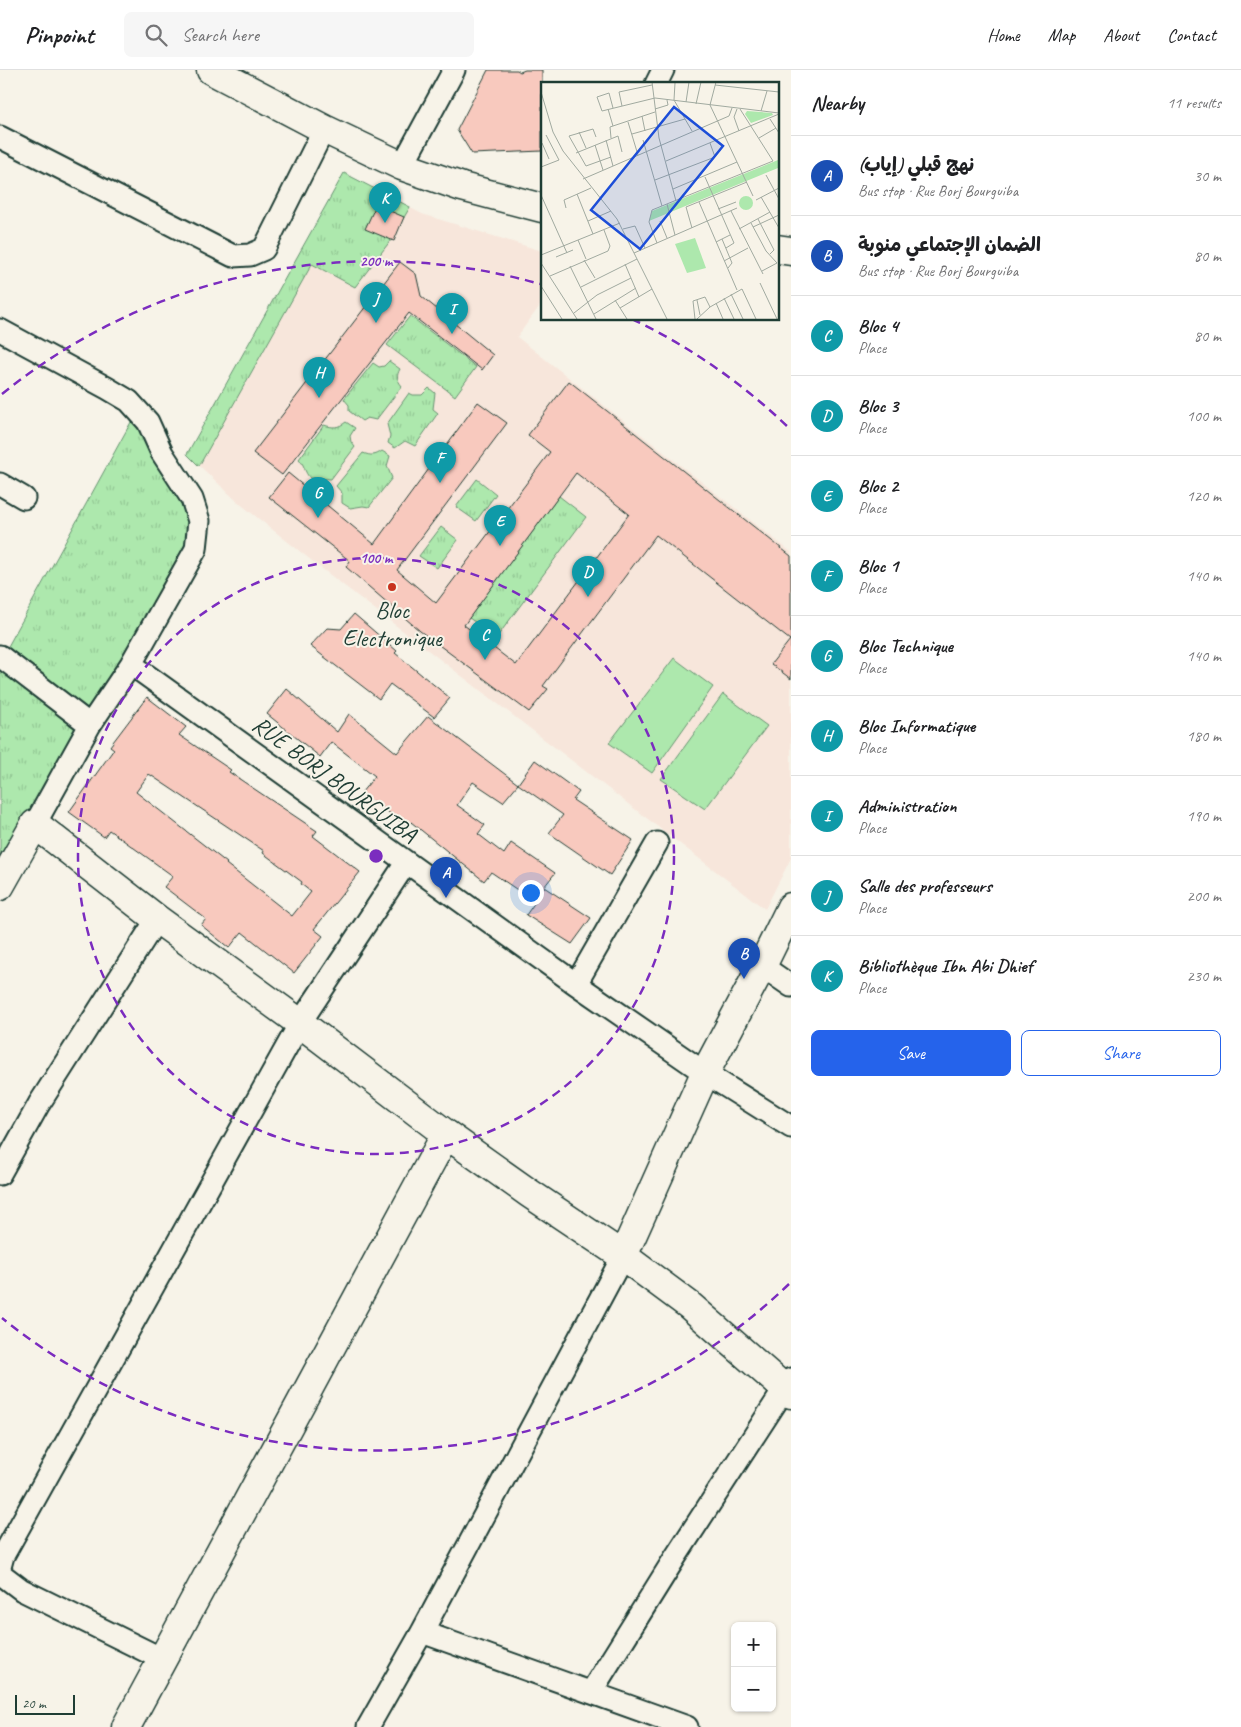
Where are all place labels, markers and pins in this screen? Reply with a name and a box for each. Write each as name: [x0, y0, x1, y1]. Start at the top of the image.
pin: K: [369, 182, 401, 223]
pin: J: [360, 282, 392, 323]
pin: I: [436, 293, 468, 334]
pin: H: [303, 357, 335, 398]
pin: F: [424, 442, 456, 483]
pin: G: [302, 477, 334, 518]
pin: E: [484, 505, 516, 546]
pin: D: [572, 556, 604, 597]
marker: Bloc Electronique: [386, 581, 398, 593]
place label: Bloc Electronique: [342, 595, 444, 653]
pin: C: [469, 619, 501, 660]
centre of rings: [367, 847, 385, 865]
pin: A: [430, 857, 462, 898]
pin: B: [728, 938, 760, 979]

